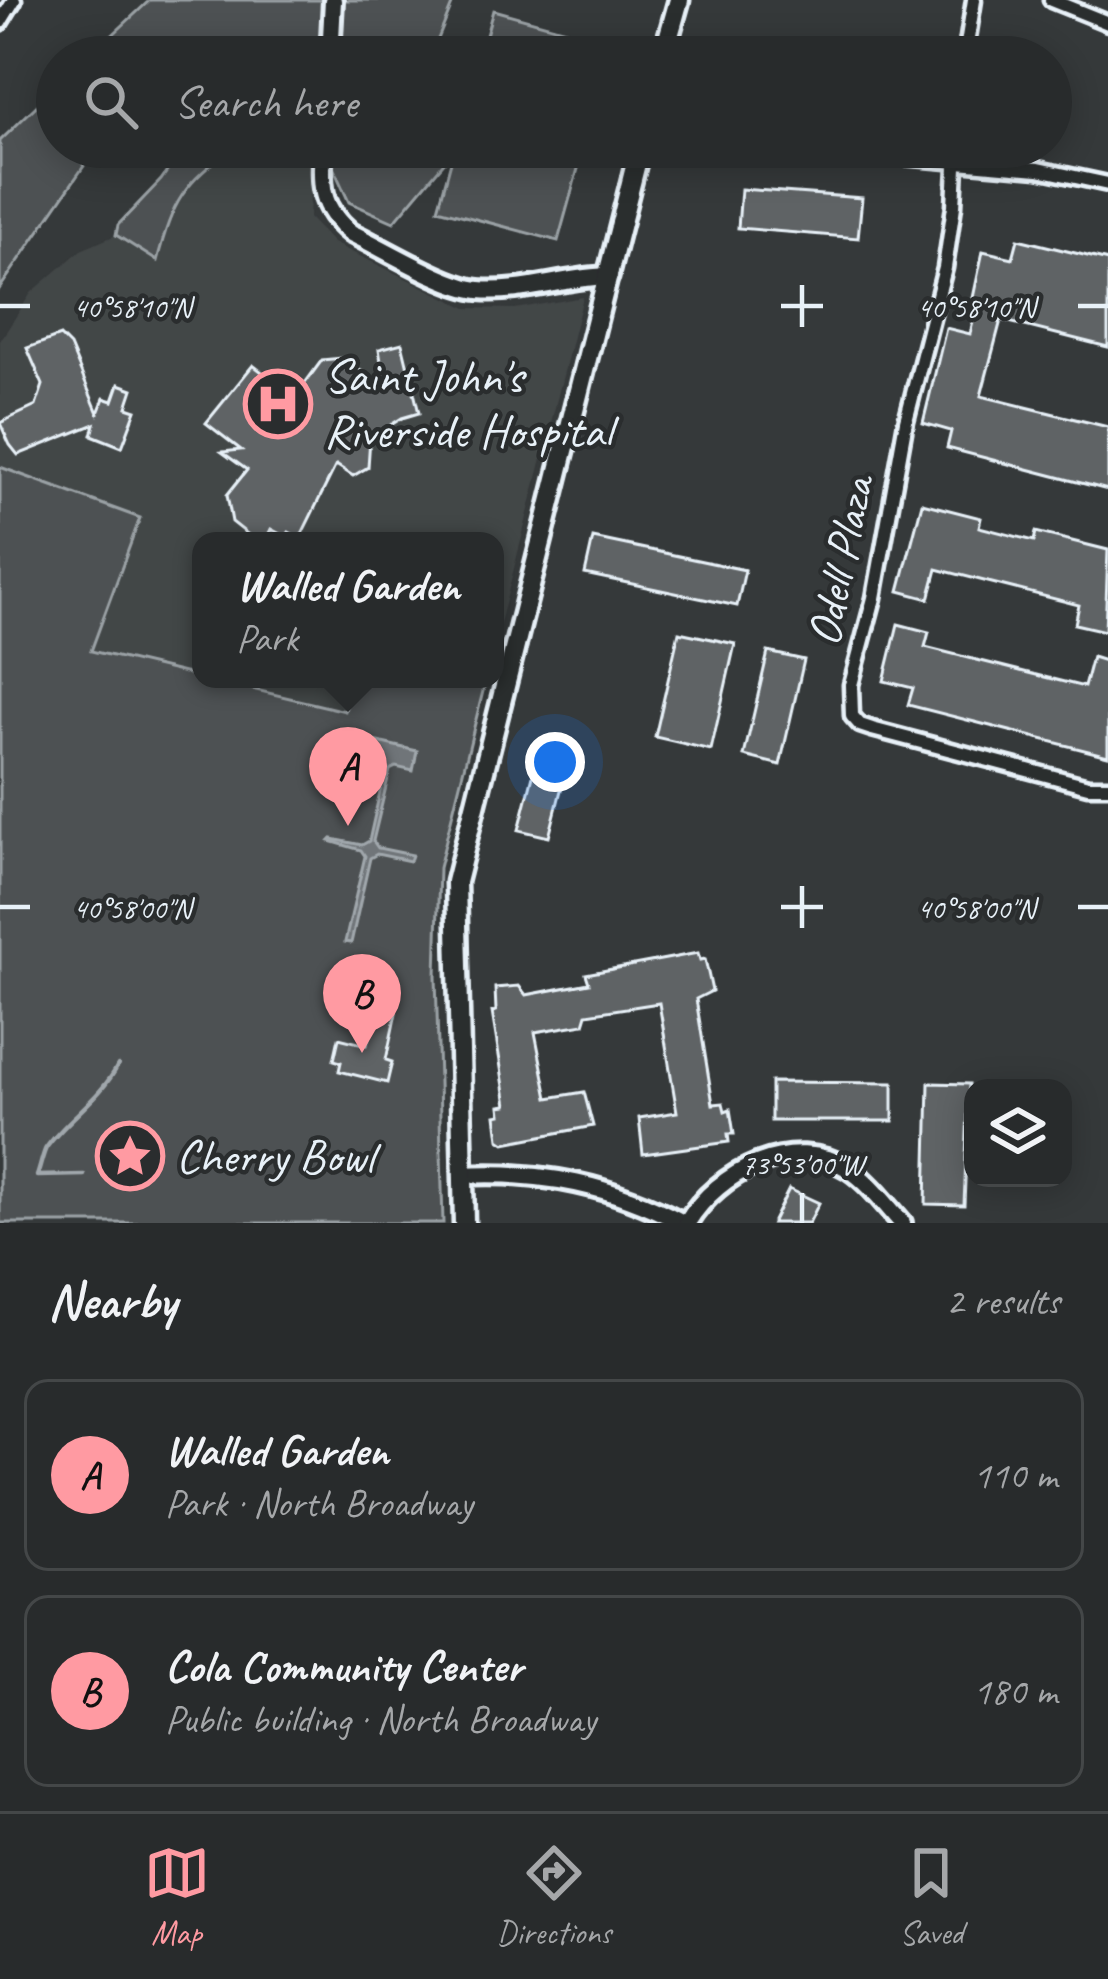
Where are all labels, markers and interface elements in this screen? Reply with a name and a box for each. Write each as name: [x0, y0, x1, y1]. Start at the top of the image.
search box: [36, 36, 1072, 168]
icon: search: [78, 69, 144, 135]
text: Search here: [174, 74, 357, 131]
text: 40°58'10"N: [73, 288, 196, 326]
text: 40°58'10"N: [917, 288, 1040, 326]
place label: Saint John's Riverside Hospital: [324, 346, 620, 461]
hospital icon: Saint John's Riverside Hospital: [243, 369, 313, 439]
street label: Odell Plaza: [793, 467, 888, 651]
popup: [192, 532, 504, 688]
text: Walled Garden: [236, 557, 460, 614]
text: Park: [236, 614, 298, 663]
pin: A: [309, 727, 387, 826]
your location: [525, 732, 585, 792]
text: 40°58'00"N: [73, 889, 196, 927]
text: 40°58'00"N: [917, 889, 1040, 927]
pin: B: [323, 954, 401, 1053]
map controls: [964, 1079, 1072, 1187]
button: layers: [964, 1079, 1072, 1187]
place icon: Cherry Bowl: [95, 1121, 165, 1191]
place label: Cherry Bowl: [176, 1126, 382, 1186]
text: 73°53'00"W: [741, 1145, 868, 1183]
text: Nearby: [48, 1269, 176, 1333]
text: 2 results: [946, 1277, 1060, 1326]
text: Walled Garden: [165, 1422, 389, 1479]
text: A: [80, 1451, 100, 1500]
text: 110 m: [973, 1451, 1057, 1500]
text: Park · North Broadway: [165, 1479, 472, 1528]
text: Cola Community Center: [165, 1638, 522, 1695]
text: B: [80, 1667, 100, 1716]
text: 180 m: [973, 1667, 1057, 1716]
text: Public building · North Broadway: [165, 1695, 596, 1744]
tab: Map: [144, 1840, 210, 1954]
tab: Directions: [497, 1840, 611, 1954]
tab: Saved: [898, 1840, 964, 1954]

